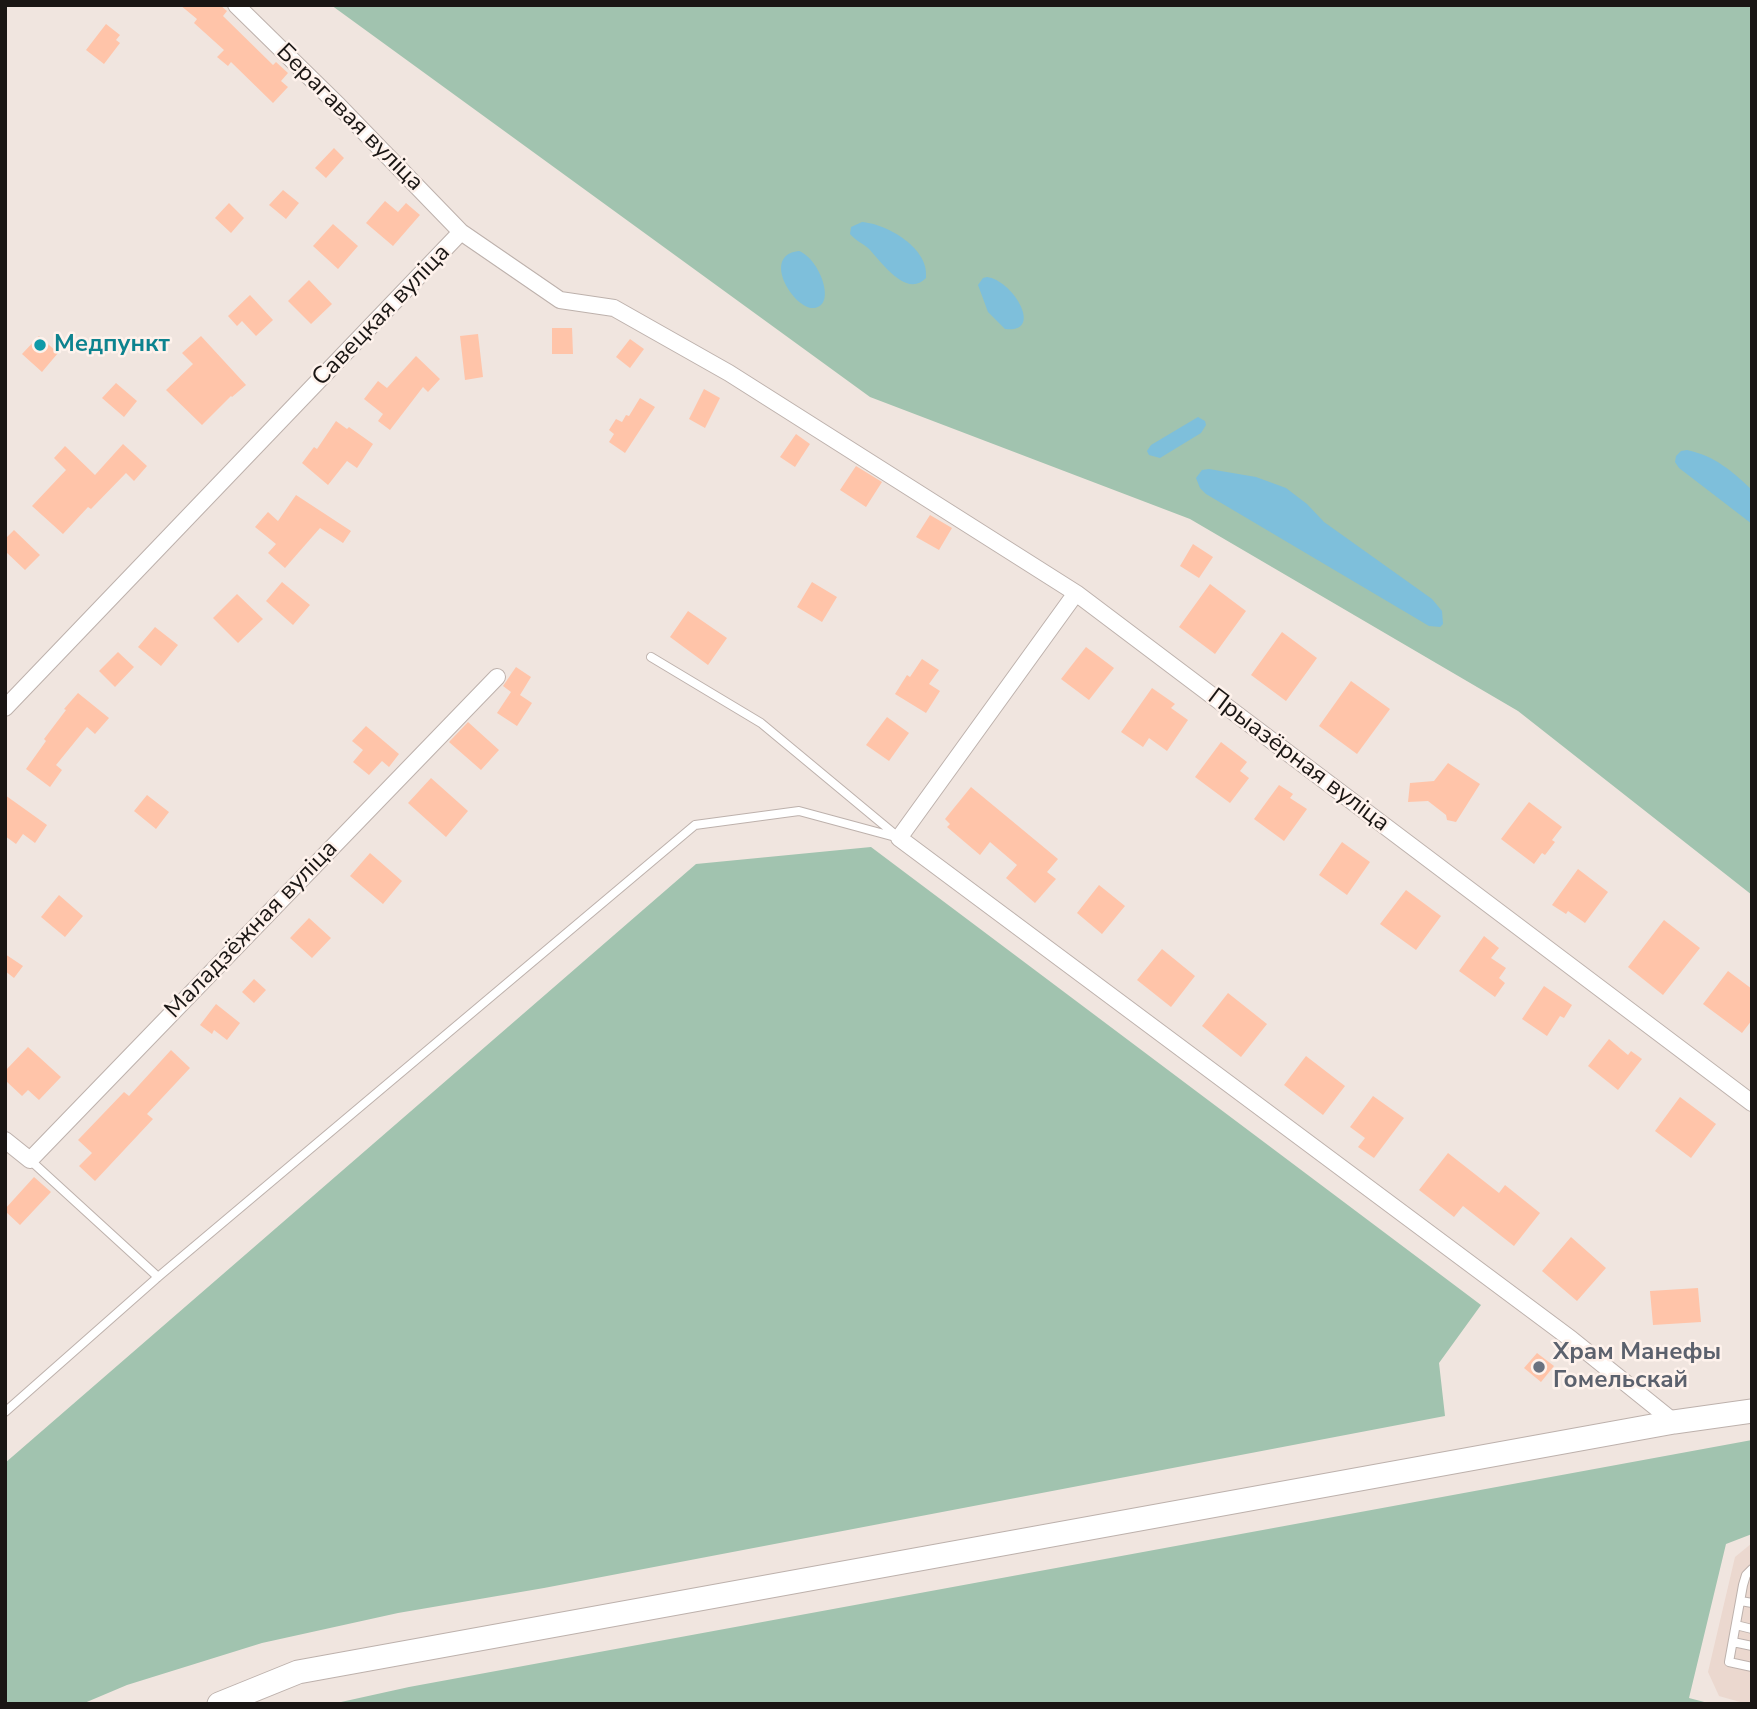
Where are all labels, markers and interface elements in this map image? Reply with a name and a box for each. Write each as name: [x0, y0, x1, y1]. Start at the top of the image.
street label: Берагавая вуліца: [269, 38, 429, 198]
street label: Савецкая вуліца: [307, 239, 457, 393]
place label: Медпункт: [54, 331, 170, 359]
marker: Медпункт: [32, 337, 48, 353]
street label: Прыазёрная вуліца: [1201, 683, 1395, 839]
street label: Маладзёжная вуліца: [160, 835, 344, 1025]
place label: Храм Манефы Гомельскай: [1553, 1339, 1721, 1395]
marker: Храм Манефы Гомельскай: [1531, 1359, 1547, 1375]

